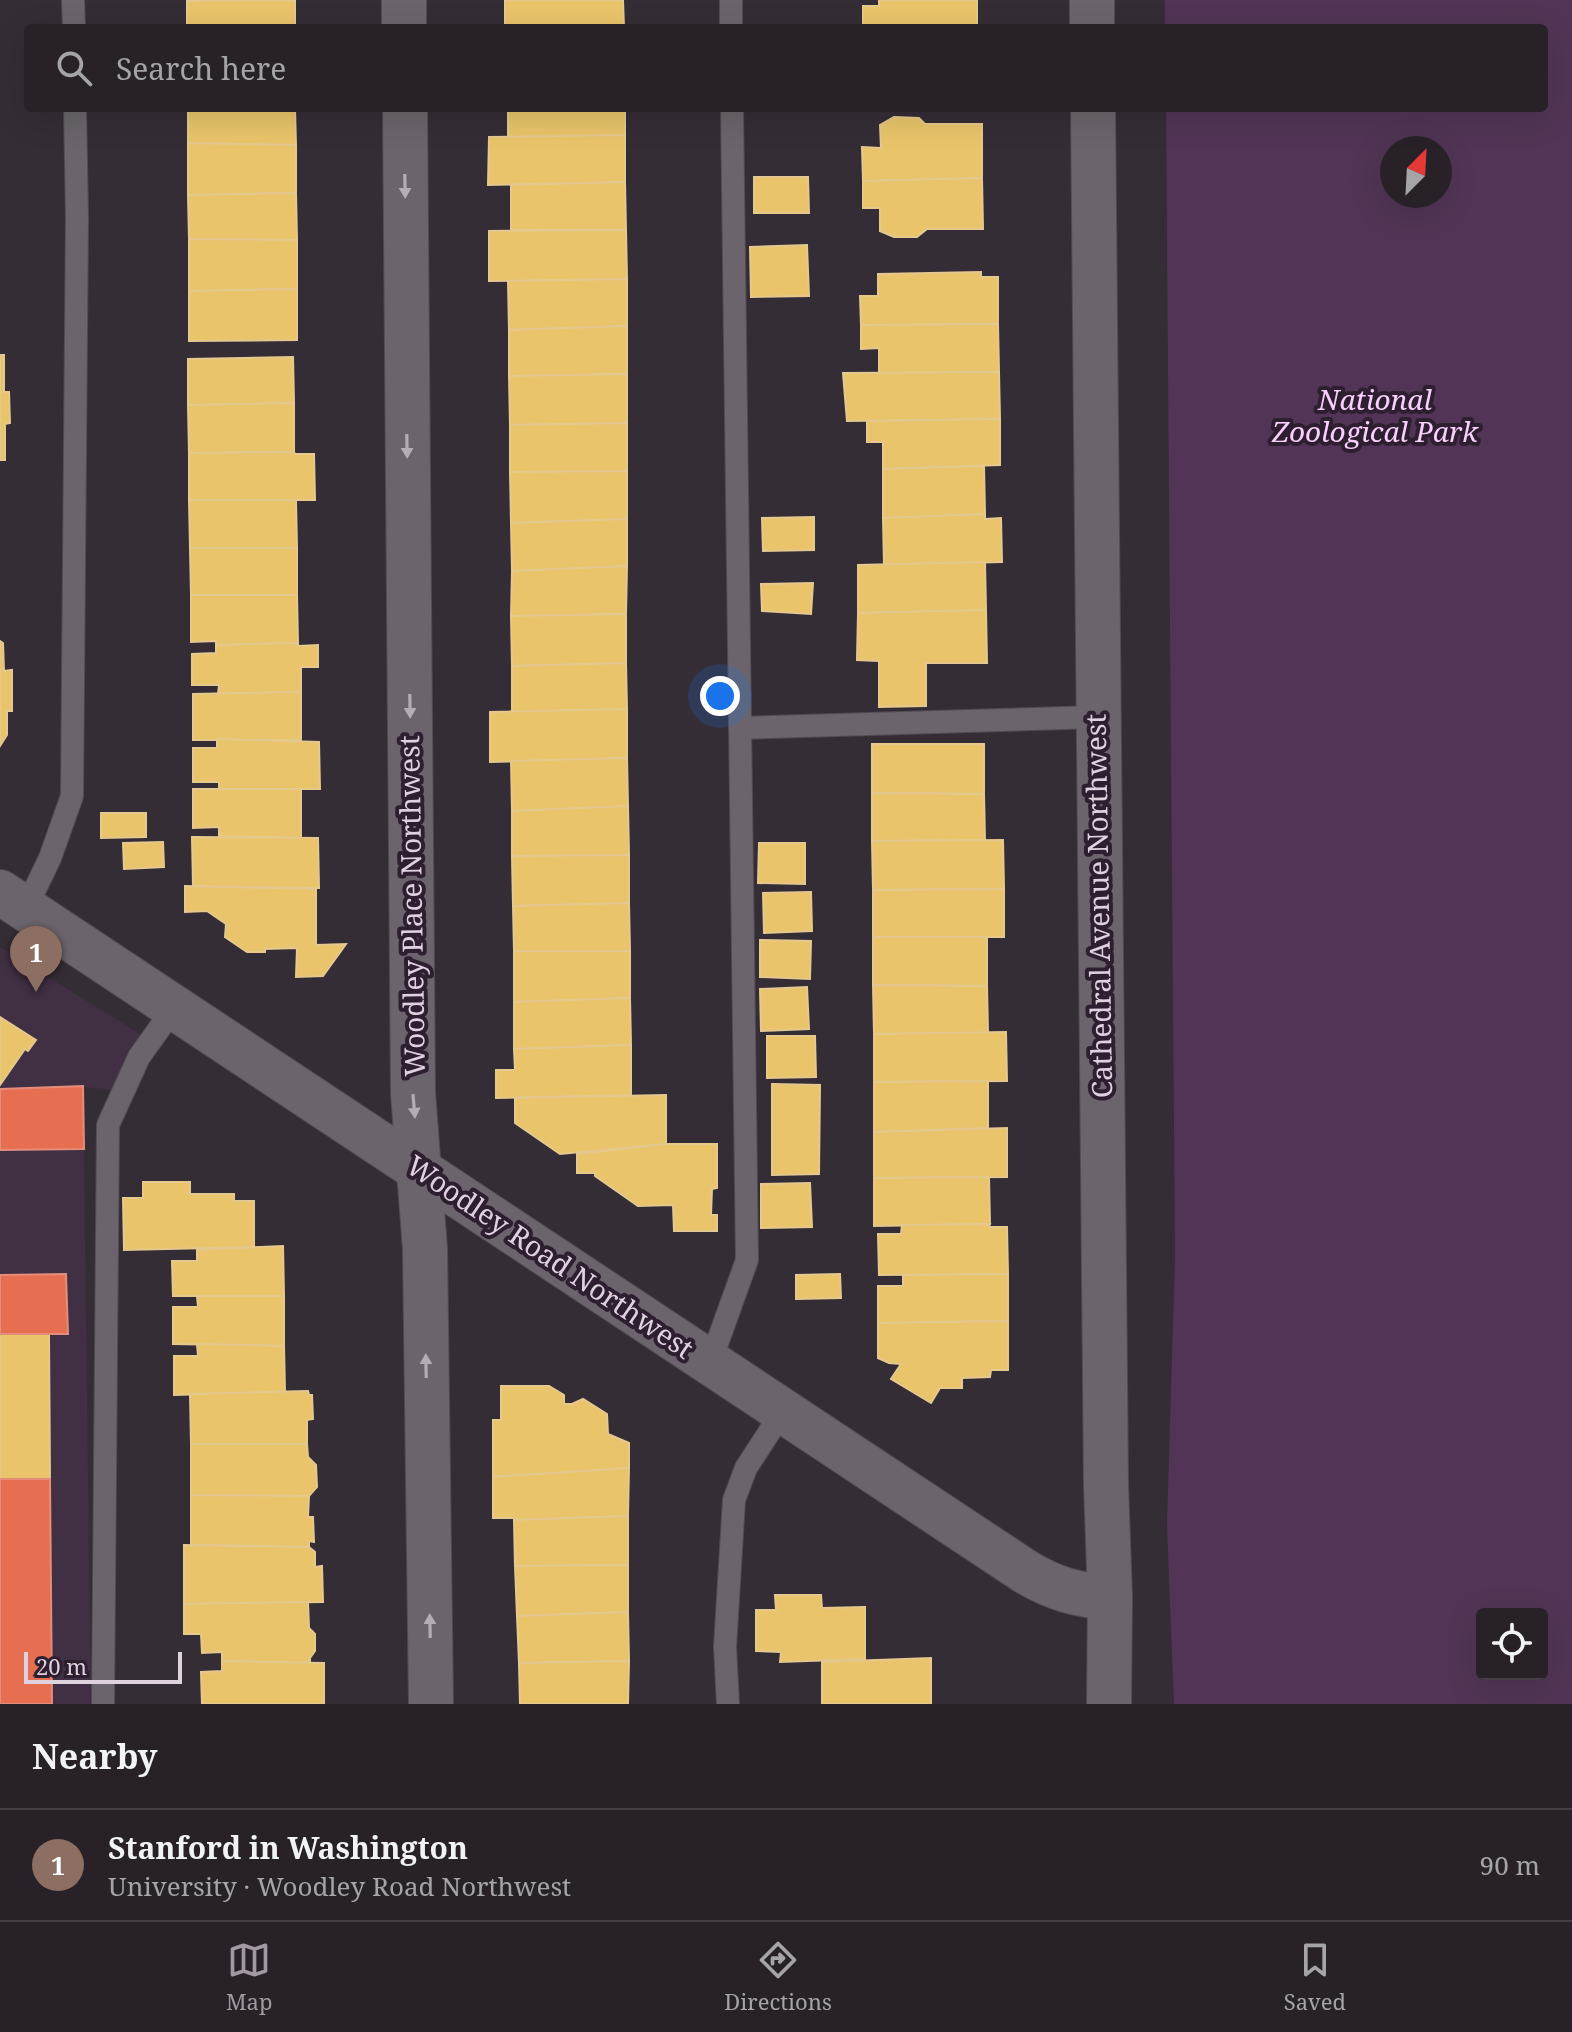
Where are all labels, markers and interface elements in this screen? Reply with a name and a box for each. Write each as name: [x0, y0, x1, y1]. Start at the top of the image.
search box: [24, 24, 1548, 112]
icon: search: [52, 46, 96, 90]
text: Search here: [116, 48, 286, 89]
north arrow: [1380, 136, 1452, 208]
one-way arrow: [399, 174, 411, 199]
park label: National Zoological Park: [1271, 380, 1479, 450]
one-way arrow: [401, 434, 414, 459]
your location: [700, 676, 740, 716]
one-way arrow: [404, 694, 416, 719]
street label: Cathedral Avenue Northwest: [1076, 713, 1120, 1099]
street label: Woodley Place Northwest: [389, 735, 433, 1077]
pin: 1: [10, 926, 62, 992]
one-way arrow: [408, 1094, 421, 1119]
street label: Woodley Road Northwest: [400, 1146, 702, 1367]
one-way arrow: [420, 1353, 433, 1378]
map controls: [1476, 1608, 1548, 1680]
button: locate: [1476, 1608, 1548, 1680]
one-way arrow: [424, 1613, 436, 1638]
scale bar: [24, 1648, 182, 1684]
text: 20 m: [36, 1651, 87, 1681]
text: Nearby: [32, 1733, 158, 1779]
text: Stanford in Washington: [108, 1827, 468, 1868]
text: 1: [51, 1847, 65, 1883]
text: 90 m: [1480, 1847, 1540, 1883]
text: University · Woodley Road Northwest: [108, 1868, 571, 1904]
tab: Map: [226, 1938, 272, 2016]
tab: Directions: [724, 1938, 832, 2016]
tab: Saved: [1284, 1938, 1346, 2016]

